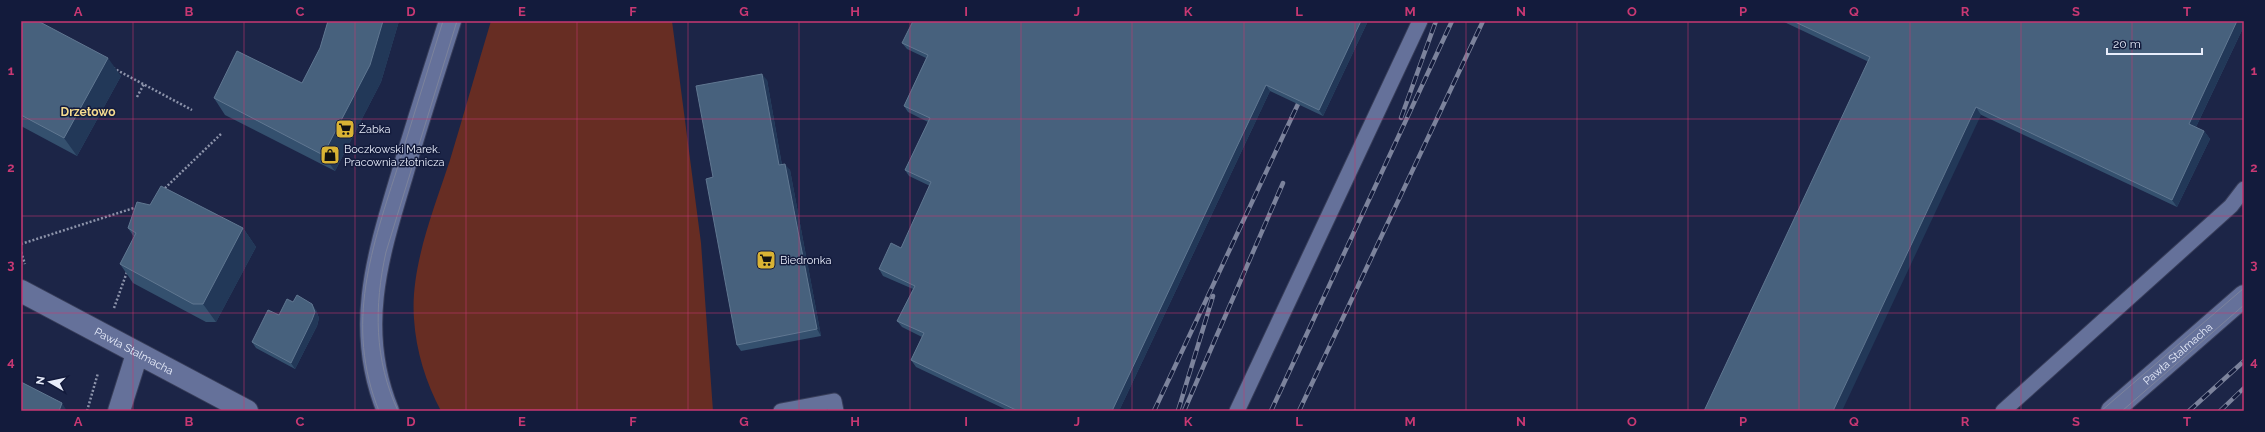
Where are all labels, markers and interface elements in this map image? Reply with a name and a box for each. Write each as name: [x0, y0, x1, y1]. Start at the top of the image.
text: A: [74, 4, 83, 19]
text: B: [185, 4, 194, 19]
text: C: [296, 4, 305, 19]
text: D: [406, 4, 416, 19]
text: E: [518, 4, 526, 19]
text: F: [629, 4, 637, 19]
text: G: [739, 4, 749, 19]
text: H: [850, 4, 860, 19]
text: I: [964, 4, 968, 19]
text: J: [1074, 4, 1080, 19]
text: K: [1184, 4, 1193, 19]
text: L: [1295, 4, 1303, 19]
text: M: [1404, 4, 1416, 19]
text: N: [1516, 4, 1526, 19]
text: O: [1627, 4, 1637, 19]
text: P: [1739, 4, 1747, 19]
text: Q: [1849, 4, 1859, 19]
text: R: [1961, 4, 1970, 19]
text: S: [2072, 4, 2080, 19]
text: T: [2183, 4, 2191, 19]
scale bar: [2107, 30, 2202, 56]
text: 20 m: [2113, 37, 2141, 51]
text: 1: [8, 63, 15, 78]
text: 1: [2251, 63, 2258, 78]
district label: Drzetowo: [61, 105, 115, 119]
supermarket icon: Żabka: [334, 118, 356, 140]
place label: Żabka: [359, 123, 391, 136]
place label: Boczkowski Marek. Pracownia złotnicza: [344, 143, 445, 169]
shop icon: Boczkowski Marek. Pracownia złotnicza: [319, 144, 341, 166]
text: 2: [7, 160, 15, 175]
text: 2: [2250, 160, 2258, 175]
supermarket icon: Biedronka: [755, 249, 777, 271]
place label: Biedronka: [780, 254, 831, 267]
text: 3: [7, 257, 15, 272]
text: 3: [2250, 257, 2258, 272]
street label: Pawła Stalmacha: [2141, 321, 2215, 388]
street label: Pawła Stalmacha: [92, 325, 175, 378]
text: 4: [7, 354, 15, 369]
text: 4: [2250, 354, 2258, 369]
north arrow: [30, 362, 70, 402]
text: N: [34, 375, 48, 386]
text: A: [74, 414, 83, 429]
text: B: [185, 414, 194, 429]
text: C: [296, 414, 305, 429]
text: D: [406, 414, 416, 429]
text: E: [518, 414, 526, 429]
text: F: [629, 414, 637, 429]
text: G: [739, 414, 749, 429]
text: H: [850, 414, 860, 429]
text: I: [964, 414, 968, 429]
text: J: [1074, 414, 1080, 429]
text: K: [1184, 414, 1193, 429]
text: L: [1295, 414, 1303, 429]
text: M: [1404, 414, 1416, 429]
text: N: [1516, 414, 1526, 429]
text: O: [1627, 414, 1637, 429]
text: P: [1739, 414, 1747, 429]
text: Q: [1849, 414, 1859, 429]
text: R: [1961, 414, 1970, 429]
text: S: [2072, 414, 2080, 429]
text: T: [2183, 414, 2191, 429]

